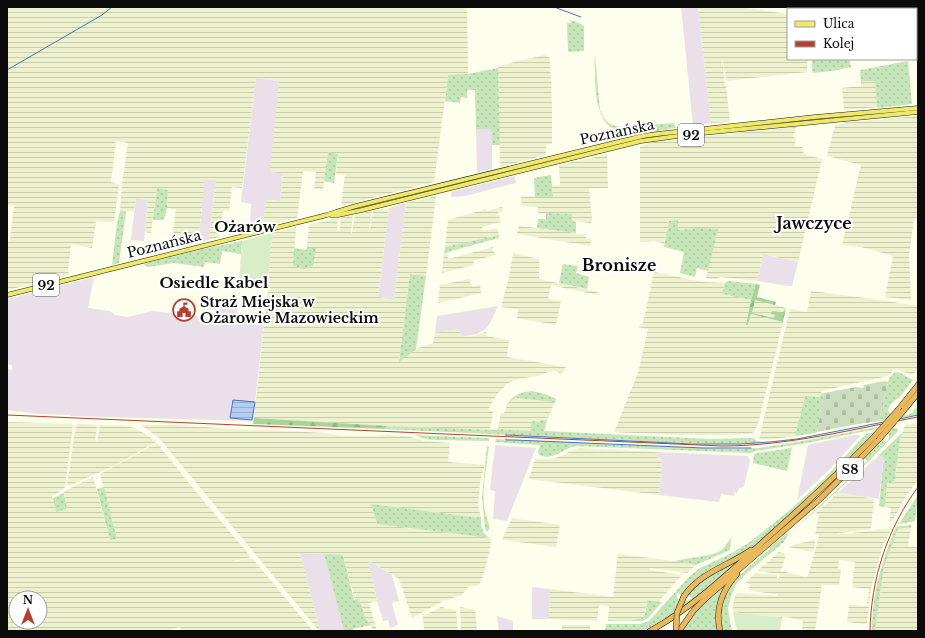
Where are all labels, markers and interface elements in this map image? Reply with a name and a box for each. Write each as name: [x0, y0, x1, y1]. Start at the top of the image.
legend: [787, 8, 917, 60]
text: Ulica: [823, 16, 855, 31]
text: Kolej: [823, 36, 854, 51]
street label: Poznańska: [578, 115, 656, 149]
road number: 92: [678, 124, 704, 146]
district label: Jawczyce: [773, 213, 852, 233]
district label: Ożarów: [214, 217, 276, 236]
street label: Poznańska: [125, 226, 203, 262]
district label: Bronisze: [582, 255, 656, 275]
district label: Osiedle Kabel: [160, 273, 269, 292]
road number: 92: [33, 274, 59, 296]
place label: Straż Miejska w Ożarowie Mazowieckim: [200, 293, 379, 327]
public building icon: Straż Miejska w Ożarowie Mazowieckim: [171, 297, 197, 323]
road number: S8: [837, 458, 863, 480]
north arrow: [8, 590, 48, 630]
text: N: [23, 593, 34, 607]

